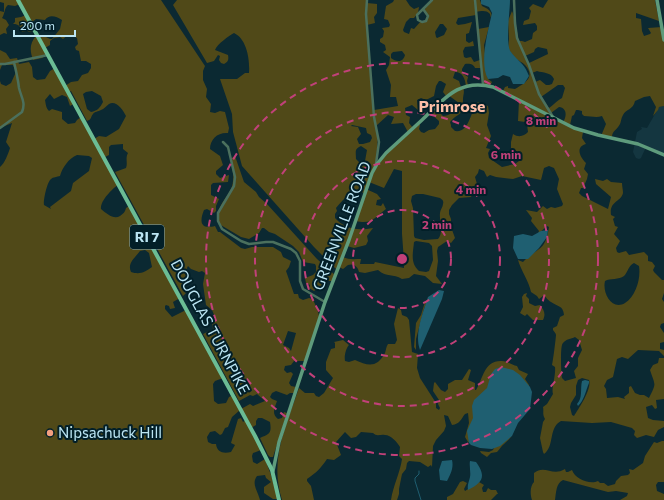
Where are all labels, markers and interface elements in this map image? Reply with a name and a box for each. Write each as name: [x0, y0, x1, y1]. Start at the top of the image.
scale bar: [14, 12, 75, 38]
text: 200 m: [20, 18, 55, 32]
district label: Primrose: [418, 96, 486, 115]
text: 8 min: [526, 113, 556, 127]
text: 6 min: [491, 147, 521, 161]
street label: GREENVILLE ROAD: [308, 159, 374, 293]
text: 4 min: [456, 182, 486, 196]
text: 2 min: [422, 217, 452, 231]
road number: RI 7: [130, 225, 164, 249]
centre of rings: [395, 252, 409, 266]
street label: DOUGLAS TURNPIKE: [168, 256, 254, 397]
place label: Nipsachuck Hill: [58, 423, 162, 441]
marker: Nipsachuck Hill: [45, 428, 55, 438]

